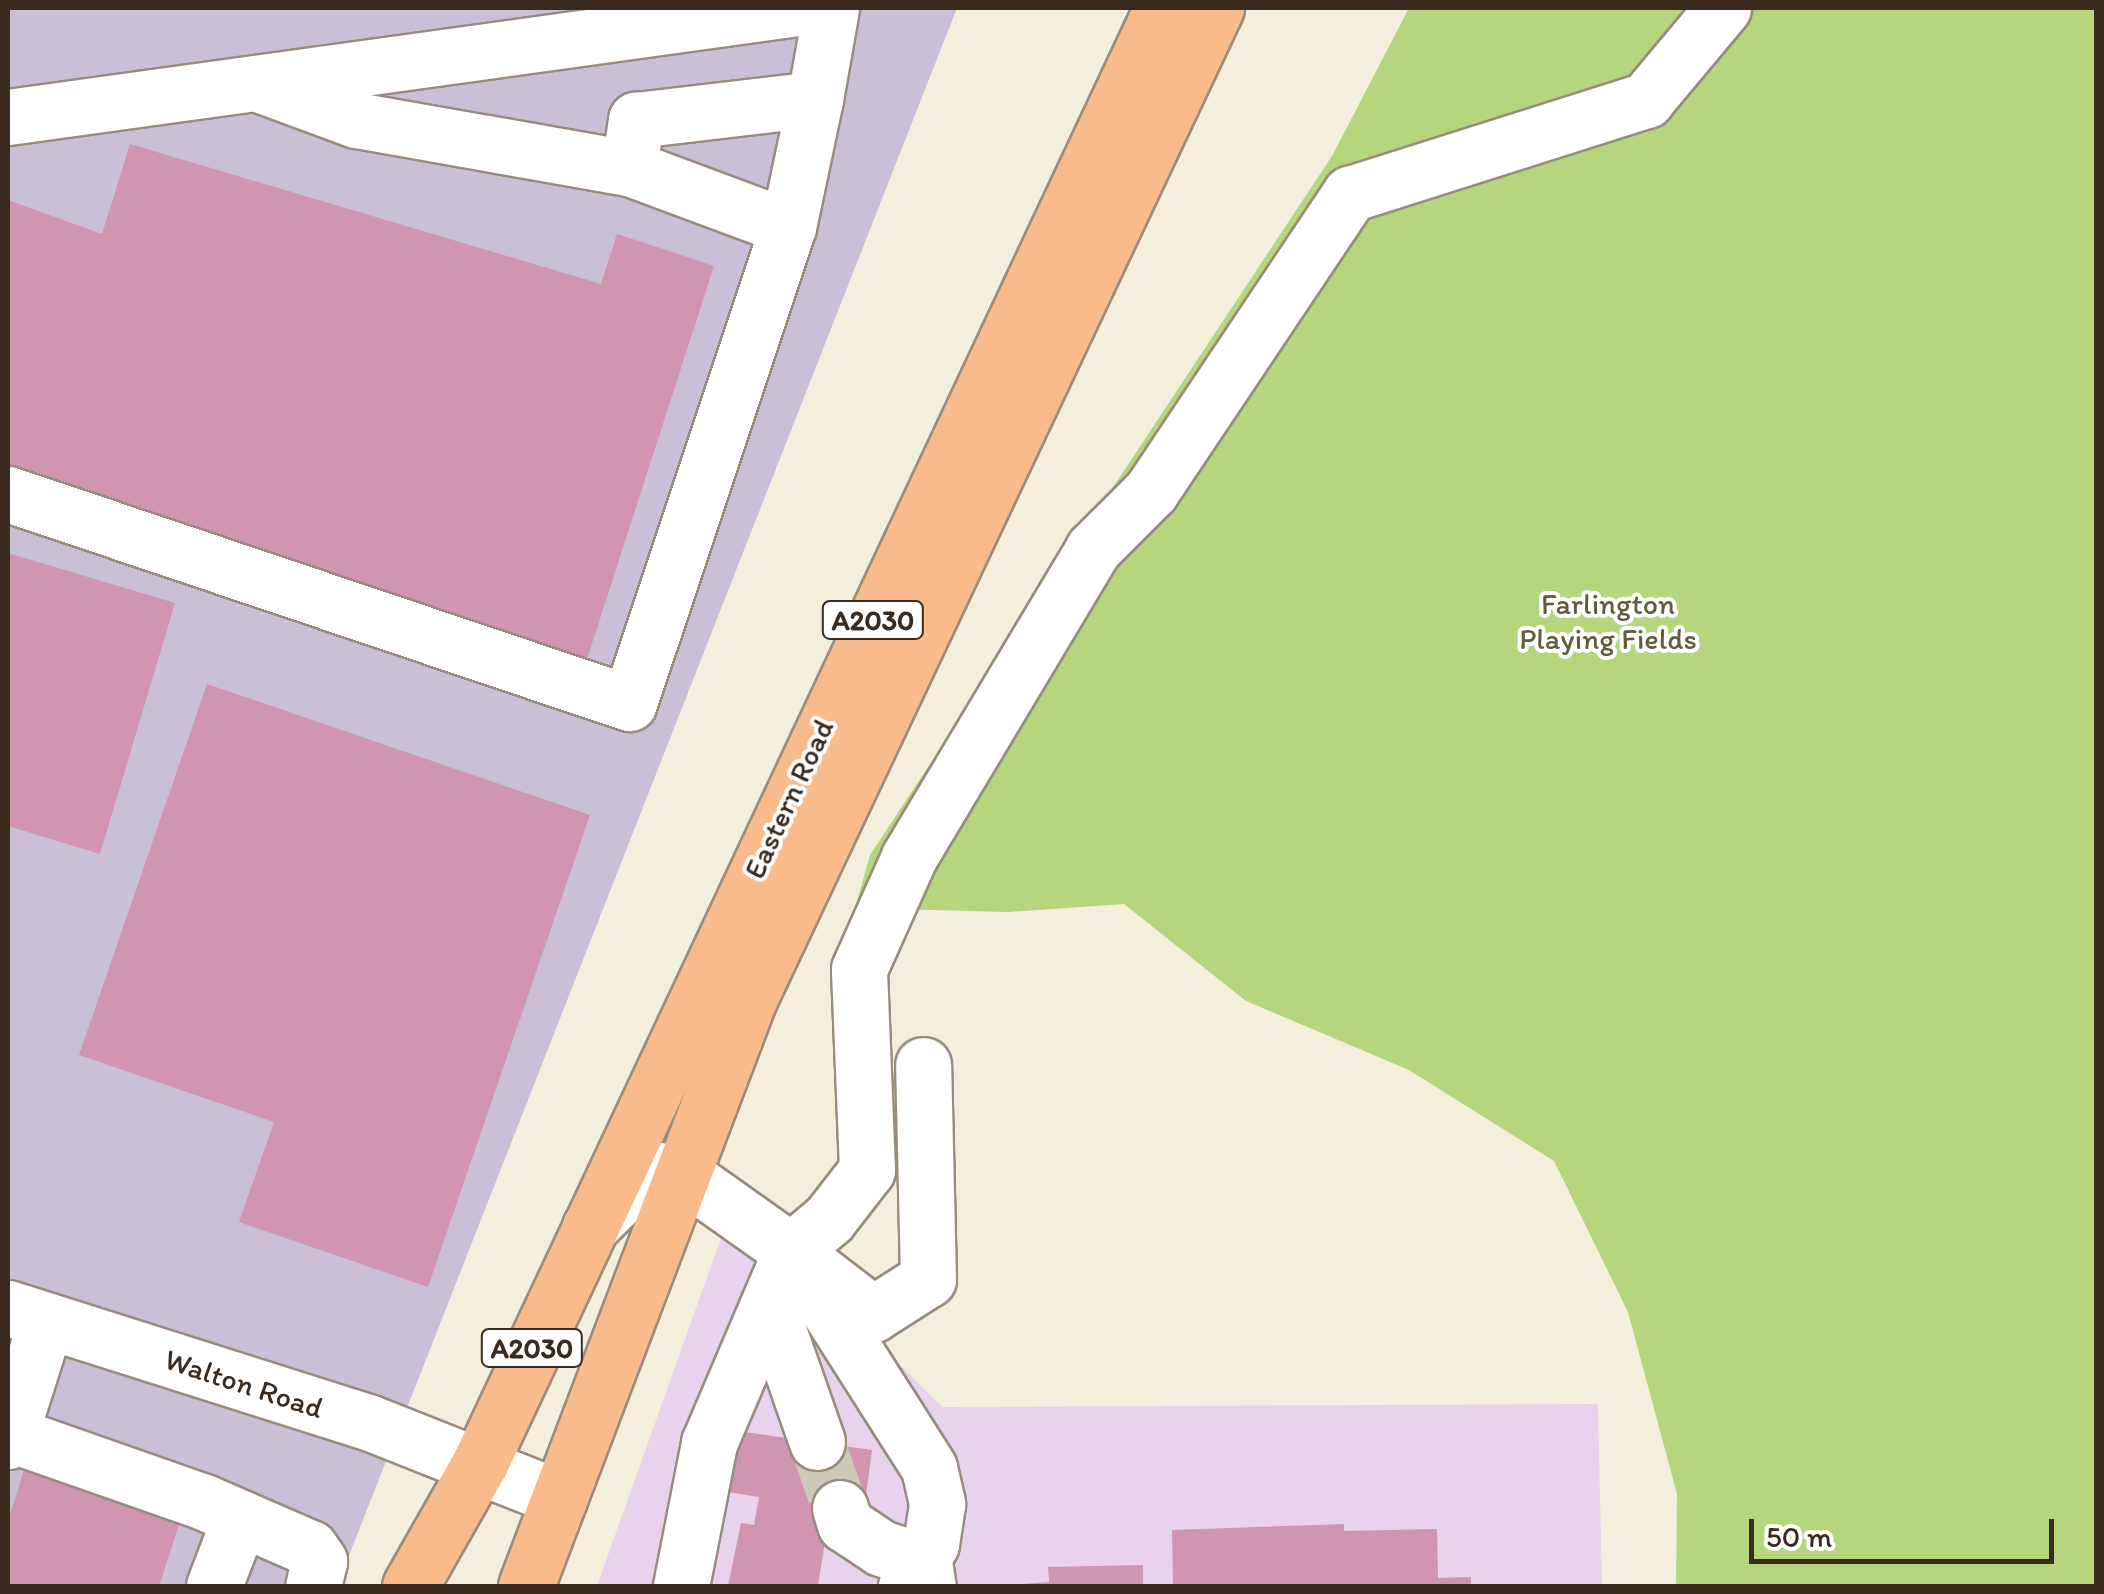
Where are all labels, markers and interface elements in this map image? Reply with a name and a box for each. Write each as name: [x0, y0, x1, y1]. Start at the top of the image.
park label: Farlington Playing Fields: [1519, 586, 1697, 656]
road number: A2030: [820, 597, 926, 643]
street label: Eastern Road: [737, 714, 841, 884]
road number: A2030: [480, 1325, 584, 1371]
street label: Walton Road: [161, 1342, 327, 1426]
scale bar: [1754, 1499, 2059, 1561]
text: 50 m: [1766, 1518, 1832, 1555]

